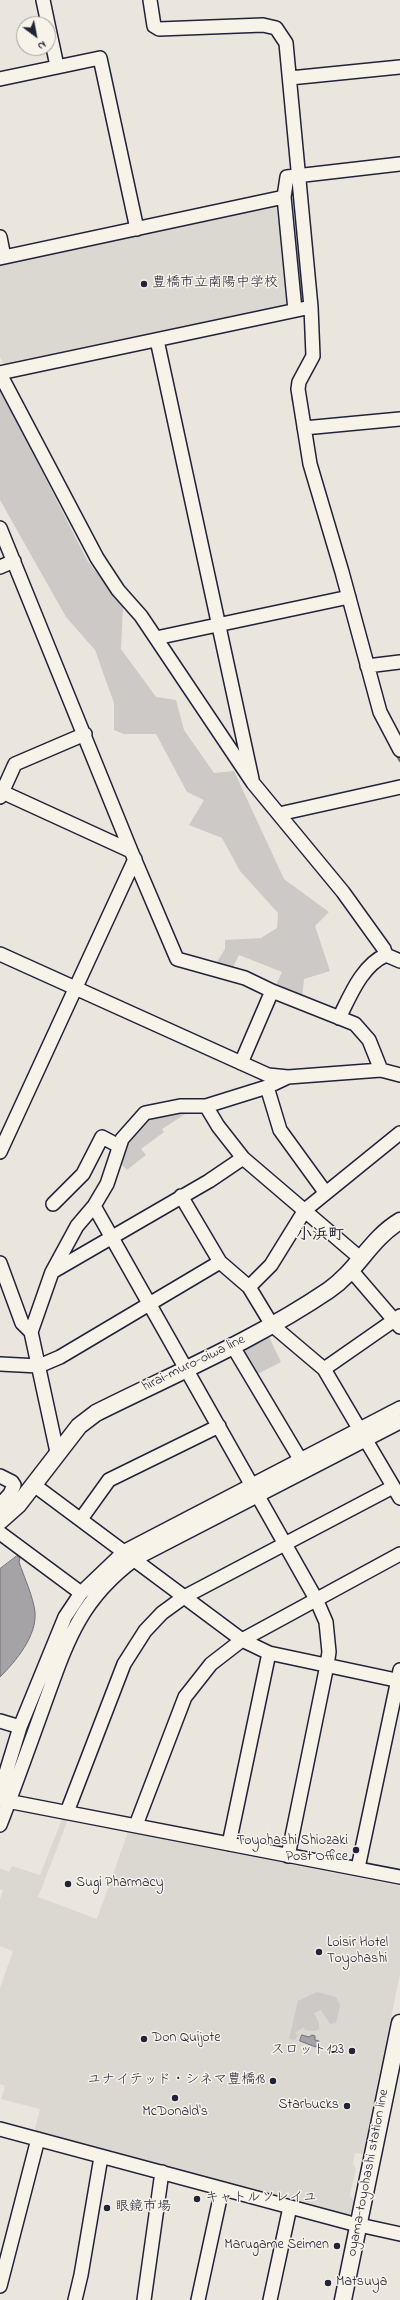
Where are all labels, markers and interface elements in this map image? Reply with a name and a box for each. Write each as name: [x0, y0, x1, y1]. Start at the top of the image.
north arrow: [16, 16, 56, 56]
text: N: [34, 37, 49, 54]
place label: 豊橋市立南陽中学校: [152, 276, 278, 292]
marker: 豊橋市立南陽中学校: [139, 279, 149, 289]
district label: 小浜町: [296, 1226, 344, 1246]
street label: hirai-muro-oiwa line: [140, 1332, 248, 1396]
place label: Toyohashi Shiozaki Post Office: [237, 1834, 348, 1866]
marker: Toyohashi Shiozaki Post Office: [351, 1845, 361, 1855]
place label: Sugi Pharmacy: [76, 1876, 164, 1892]
marker: Sugi Pharmacy: [63, 1879, 73, 1889]
place label: Loisir Hotel Toyohashi: [327, 1936, 388, 1968]
marker: Loisir Hotel Toyohashi: [314, 1947, 324, 1957]
place label: Don Quijote: [152, 2031, 221, 2047]
marker: Don Quijote: [139, 2034, 149, 2044]
place label: スロット123: [271, 2043, 344, 2059]
marker: スロット123: [347, 2046, 357, 2056]
place label: ユナイテッド・シネマ豊橋18: [87, 2073, 265, 2089]
marker: ユナイテッド・シネマ豊橋18: [268, 2076, 278, 2086]
street label: oyama-toyohashi station line: [345, 2088, 393, 2258]
marker: McDonald's: [170, 2093, 180, 2103]
place label: Starbucks: [279, 2098, 339, 2114]
marker: Starbucks: [342, 2101, 352, 2111]
place label: McDonald's: [142, 2105, 208, 2121]
place label: キャトルソレイユ: [205, 2191, 317, 2207]
marker: キャトルソレイユ: [192, 2194, 202, 2204]
place label: 眼鏡市場: [115, 2200, 171, 2216]
marker: 眼鏡市場: [102, 2203, 112, 2213]
place label: Marugame Seimen: [224, 2238, 329, 2254]
marker: Marugame Seimen: [332, 2241, 342, 2251]
place label: Matsuya: [336, 2275, 387, 2291]
marker: Matsuya: [323, 2278, 333, 2288]

